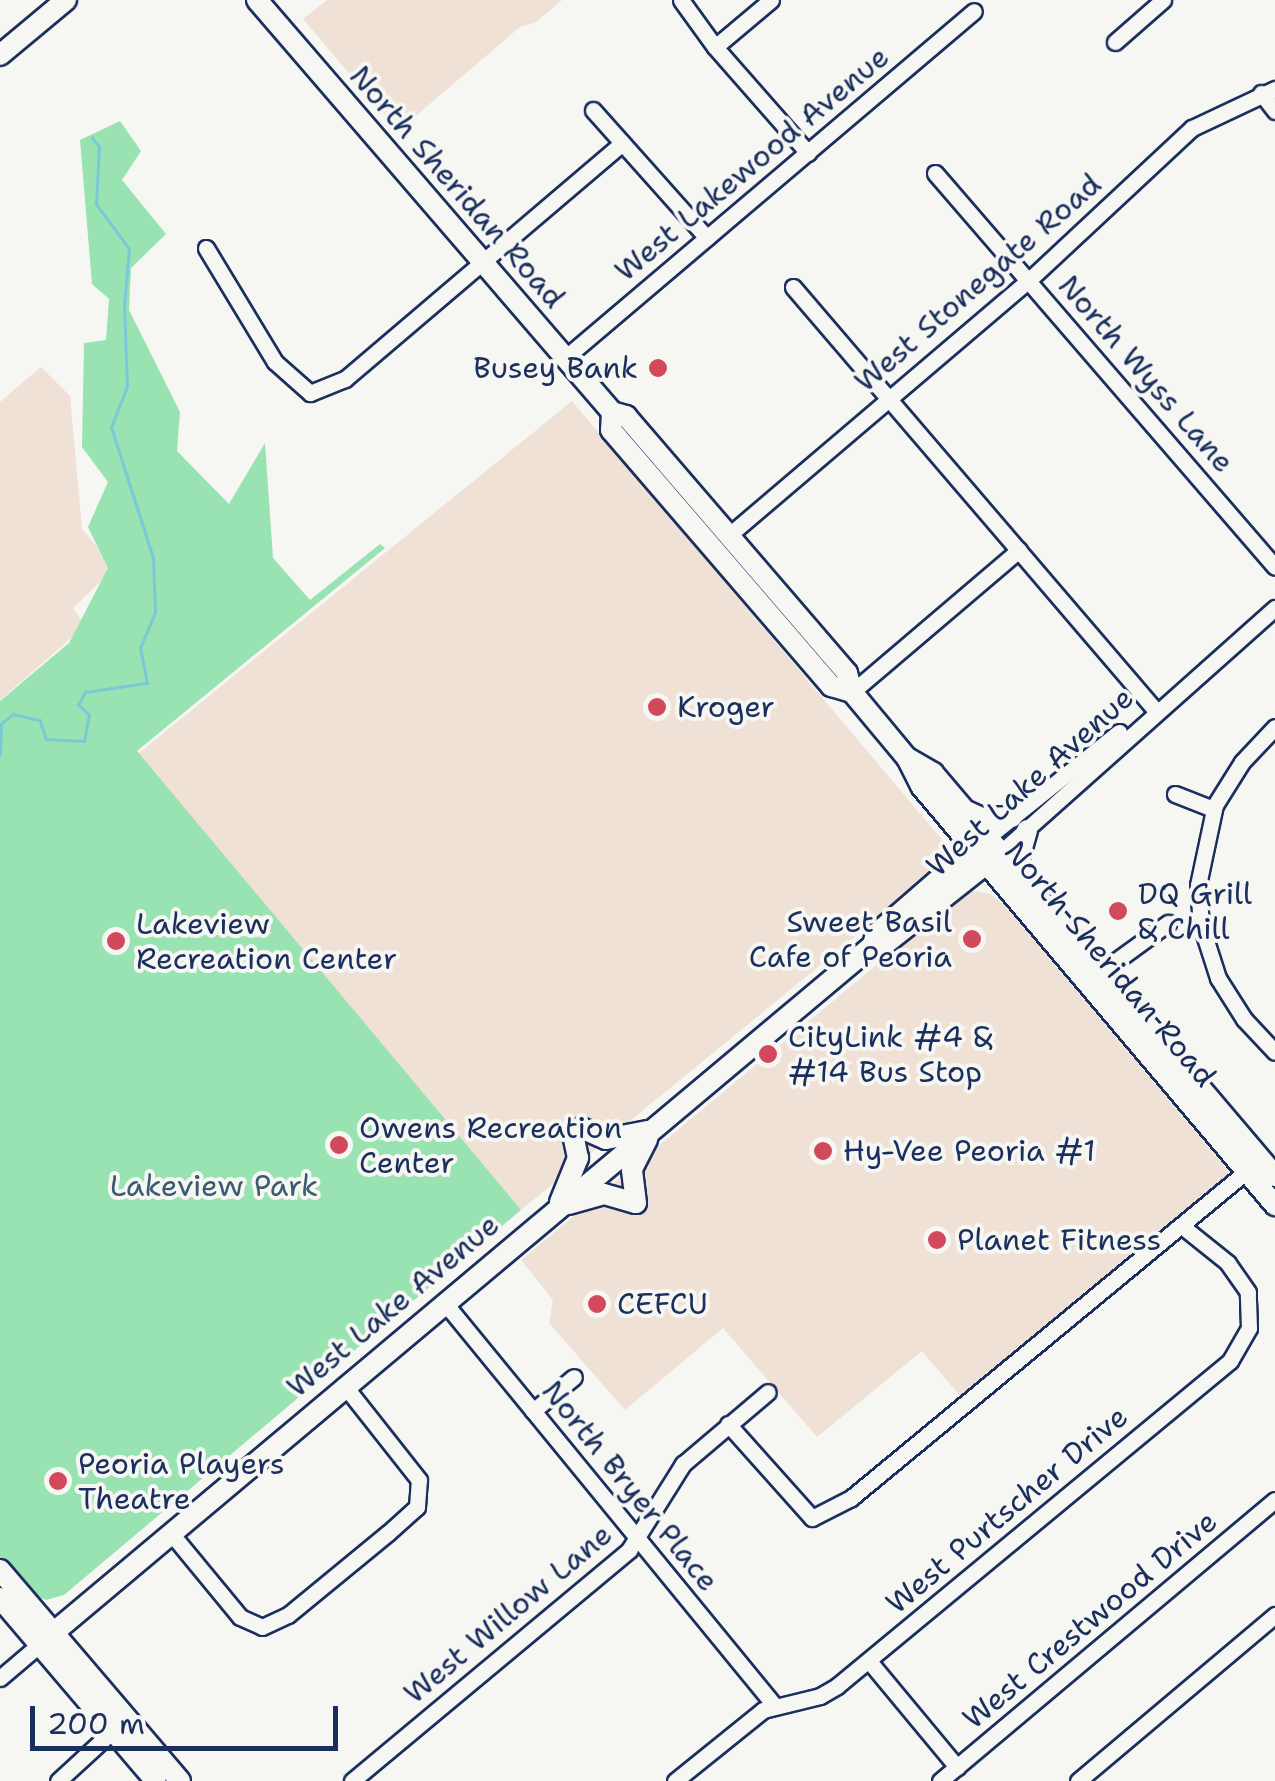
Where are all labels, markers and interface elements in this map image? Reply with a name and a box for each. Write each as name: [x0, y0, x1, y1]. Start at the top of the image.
street label: West Lakewood Avenue: [608, 39, 896, 289]
street label: North Sheridan Road: [342, 58, 572, 316]
street label: West Stonegate Road: [847, 166, 1109, 400]
street label: North Wyss Lane: [1051, 268, 1241, 480]
place label: Busey Bank: [473, 350, 638, 386]
marker: Busey Bank: [647, 357, 669, 379]
street label: West Lake Avenue: [919, 680, 1141, 884]
place label: Kroger: [677, 689, 775, 725]
marker: Kroger: [646, 696, 668, 718]
street label: North Sheridan Road: [997, 834, 1223, 1094]
place label: DQ Grill & Chill: [1138, 876, 1252, 946]
marker: DQ Grill & Chill: [1107, 900, 1129, 922]
place label: Sweet Basil Cafe of Peoria: [749, 904, 952, 974]
place label: Lakeview Recreation Center: [136, 906, 397, 976]
marker: Sweet Basil Cafe of Peoria: [961, 928, 983, 950]
marker: Lakeview Recreation Center: [105, 930, 127, 952]
place label: CityLink #4 & #14 Bus Stop: [788, 1019, 992, 1090]
marker: CityLink #4 & #14 Bus Stop: [757, 1043, 779, 1065]
place label: Owens Recreation Center: [359, 1110, 622, 1180]
place label: Hy-Vee Peoria #1: [843, 1133, 1096, 1169]
marker: Owens Recreation Center: [328, 1134, 350, 1156]
marker: Hy-Vee Peoria #1: [812, 1140, 834, 1162]
park label: Lakeview Park: [110, 1168, 318, 1204]
street label: West Lake Avenue: [280, 1207, 506, 1405]
place label: Planet Fitness: [957, 1222, 1161, 1258]
marker: Planet Fitness: [926, 1229, 948, 1251]
place label: CEFCU: [617, 1286, 708, 1322]
marker: CEFCU: [586, 1293, 608, 1315]
street label: North Bryer Place: [534, 1373, 726, 1599]
street label: West Purtscher Drive: [879, 1399, 1135, 1621]
place label: Peoria Players Theatre: [78, 1446, 285, 1516]
marker: Peoria Players Theatre: [47, 1470, 69, 1492]
street label: West Crestwood Drive: [956, 1503, 1224, 1737]
street label: West Willow Lane: [397, 1516, 619, 1712]
scale bar: [35, 1686, 342, 1748]
text: 200 m: [47, 1703, 145, 1744]

